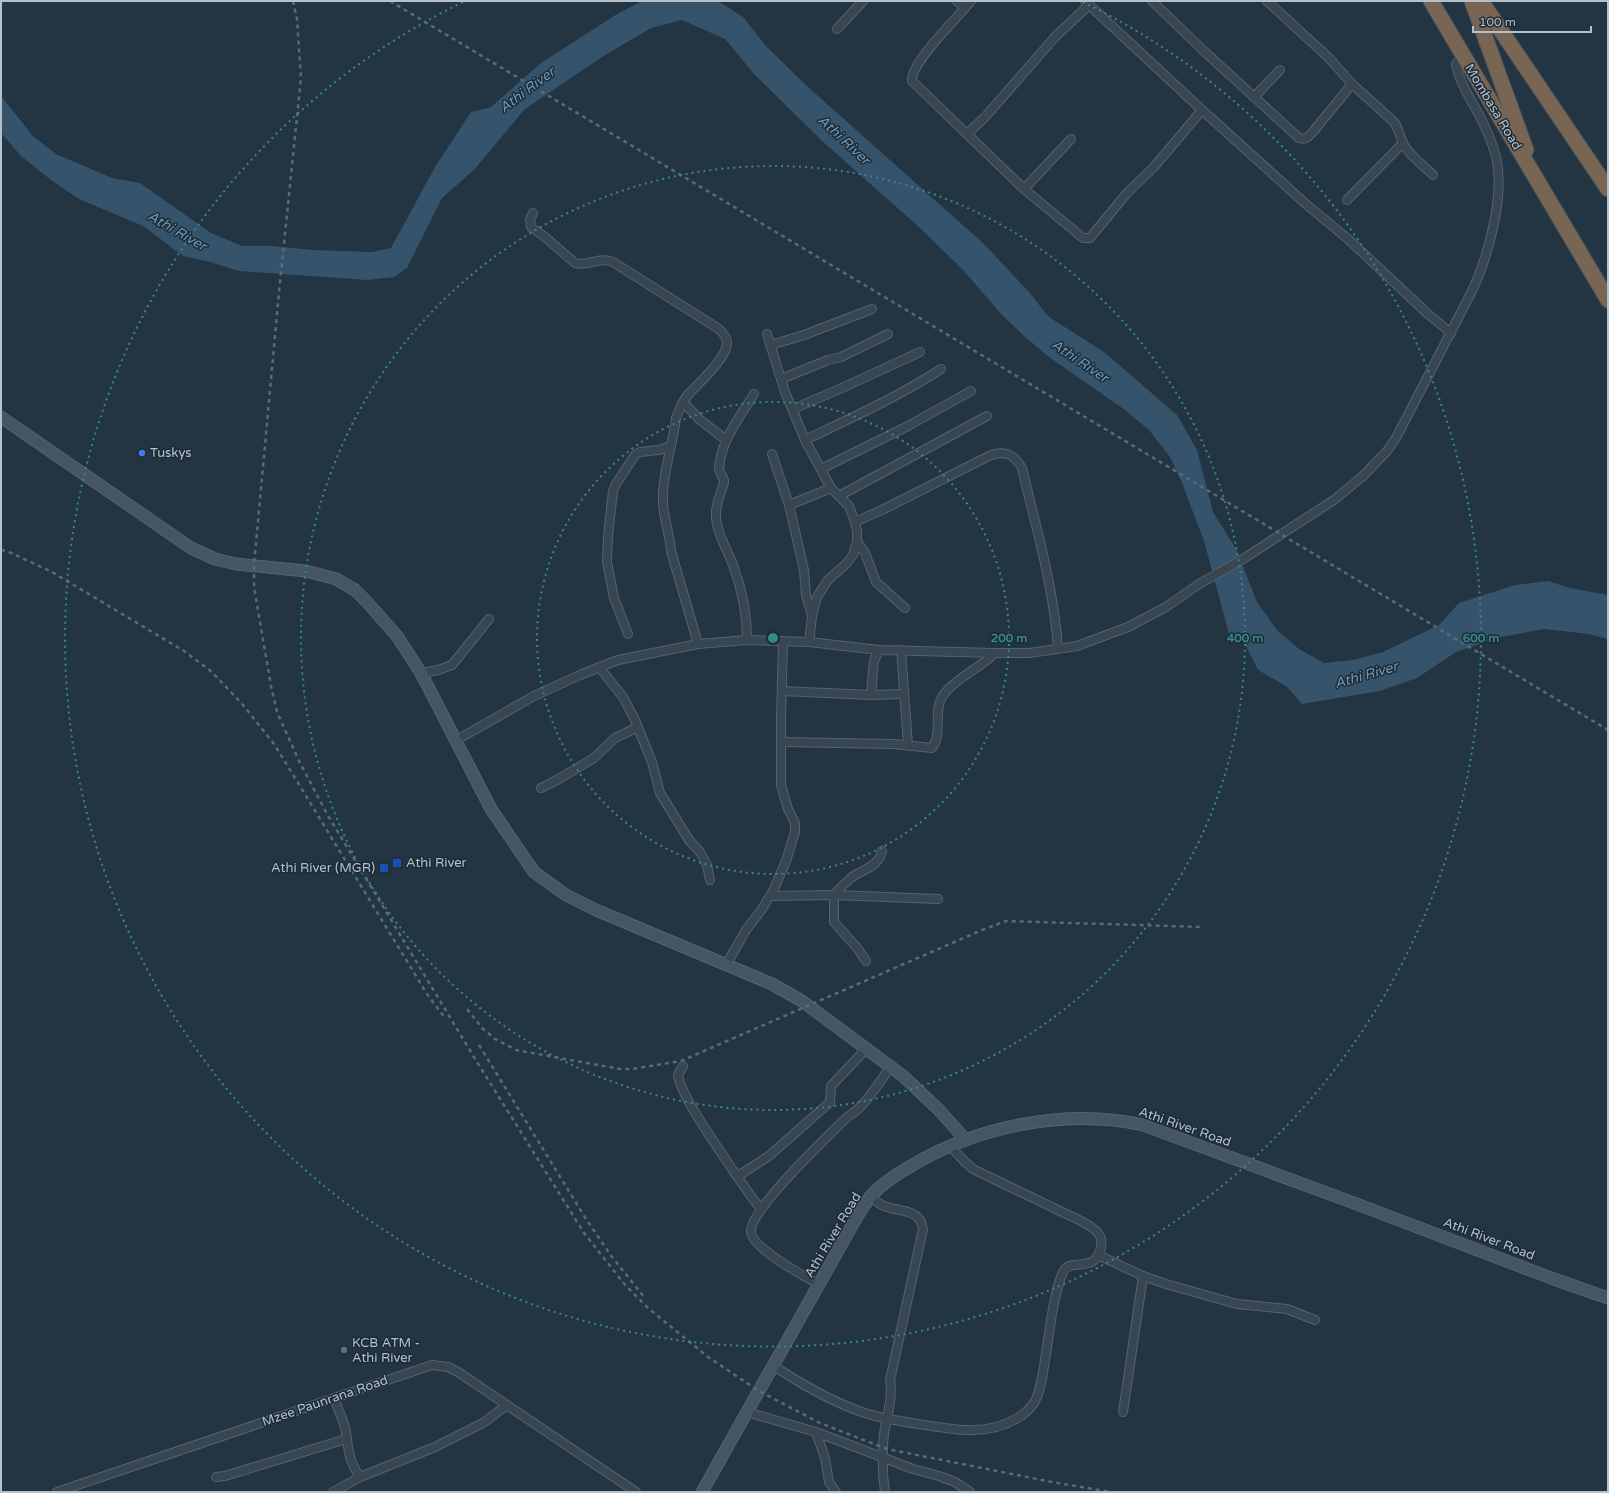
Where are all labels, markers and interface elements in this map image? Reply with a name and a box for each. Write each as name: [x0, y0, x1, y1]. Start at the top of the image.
scale bar: [1473, 8, 1591, 34]
text: 100 m: [1479, 15, 1516, 29]
street label: Mombasa Road: [1461, 61, 1525, 153]
water label: Athi River: [496, 63, 559, 116]
water label: Athi River: [814, 112, 875, 170]
water label: Athi River: [145, 207, 211, 255]
water label: Athi River: [1048, 336, 1113, 387]
place label: Tuskys: [150, 445, 192, 461]
marker: Tuskys: [137, 448, 147, 458]
centre of rings: [766, 631, 780, 645]
text: 200 m: [991, 631, 1027, 645]
text: 400 m: [1227, 631, 1263, 645]
text: 600 m: [1463, 631, 1499, 645]
water label: Athi River: [1332, 657, 1401, 692]
place label: Athi River: [406, 855, 467, 871]
marker: Athi River: [391, 857, 403, 869]
place label: Athi River (MGR): [271, 860, 375, 876]
marker: Athi River (MGR): [378, 862, 390, 874]
street label: Athi River Road: [1137, 1104, 1233, 1150]
street label: Athi River Road: [801, 1189, 865, 1281]
street label: Athi River Road: [1441, 1214, 1537, 1264]
place label: KCB ATM - Athi River: [352, 1335, 420, 1366]
marker: KCB ATM - Athi River: [339, 1345, 349, 1355]
street label: Mzee Paunrana Road: [260, 1372, 390, 1430]

